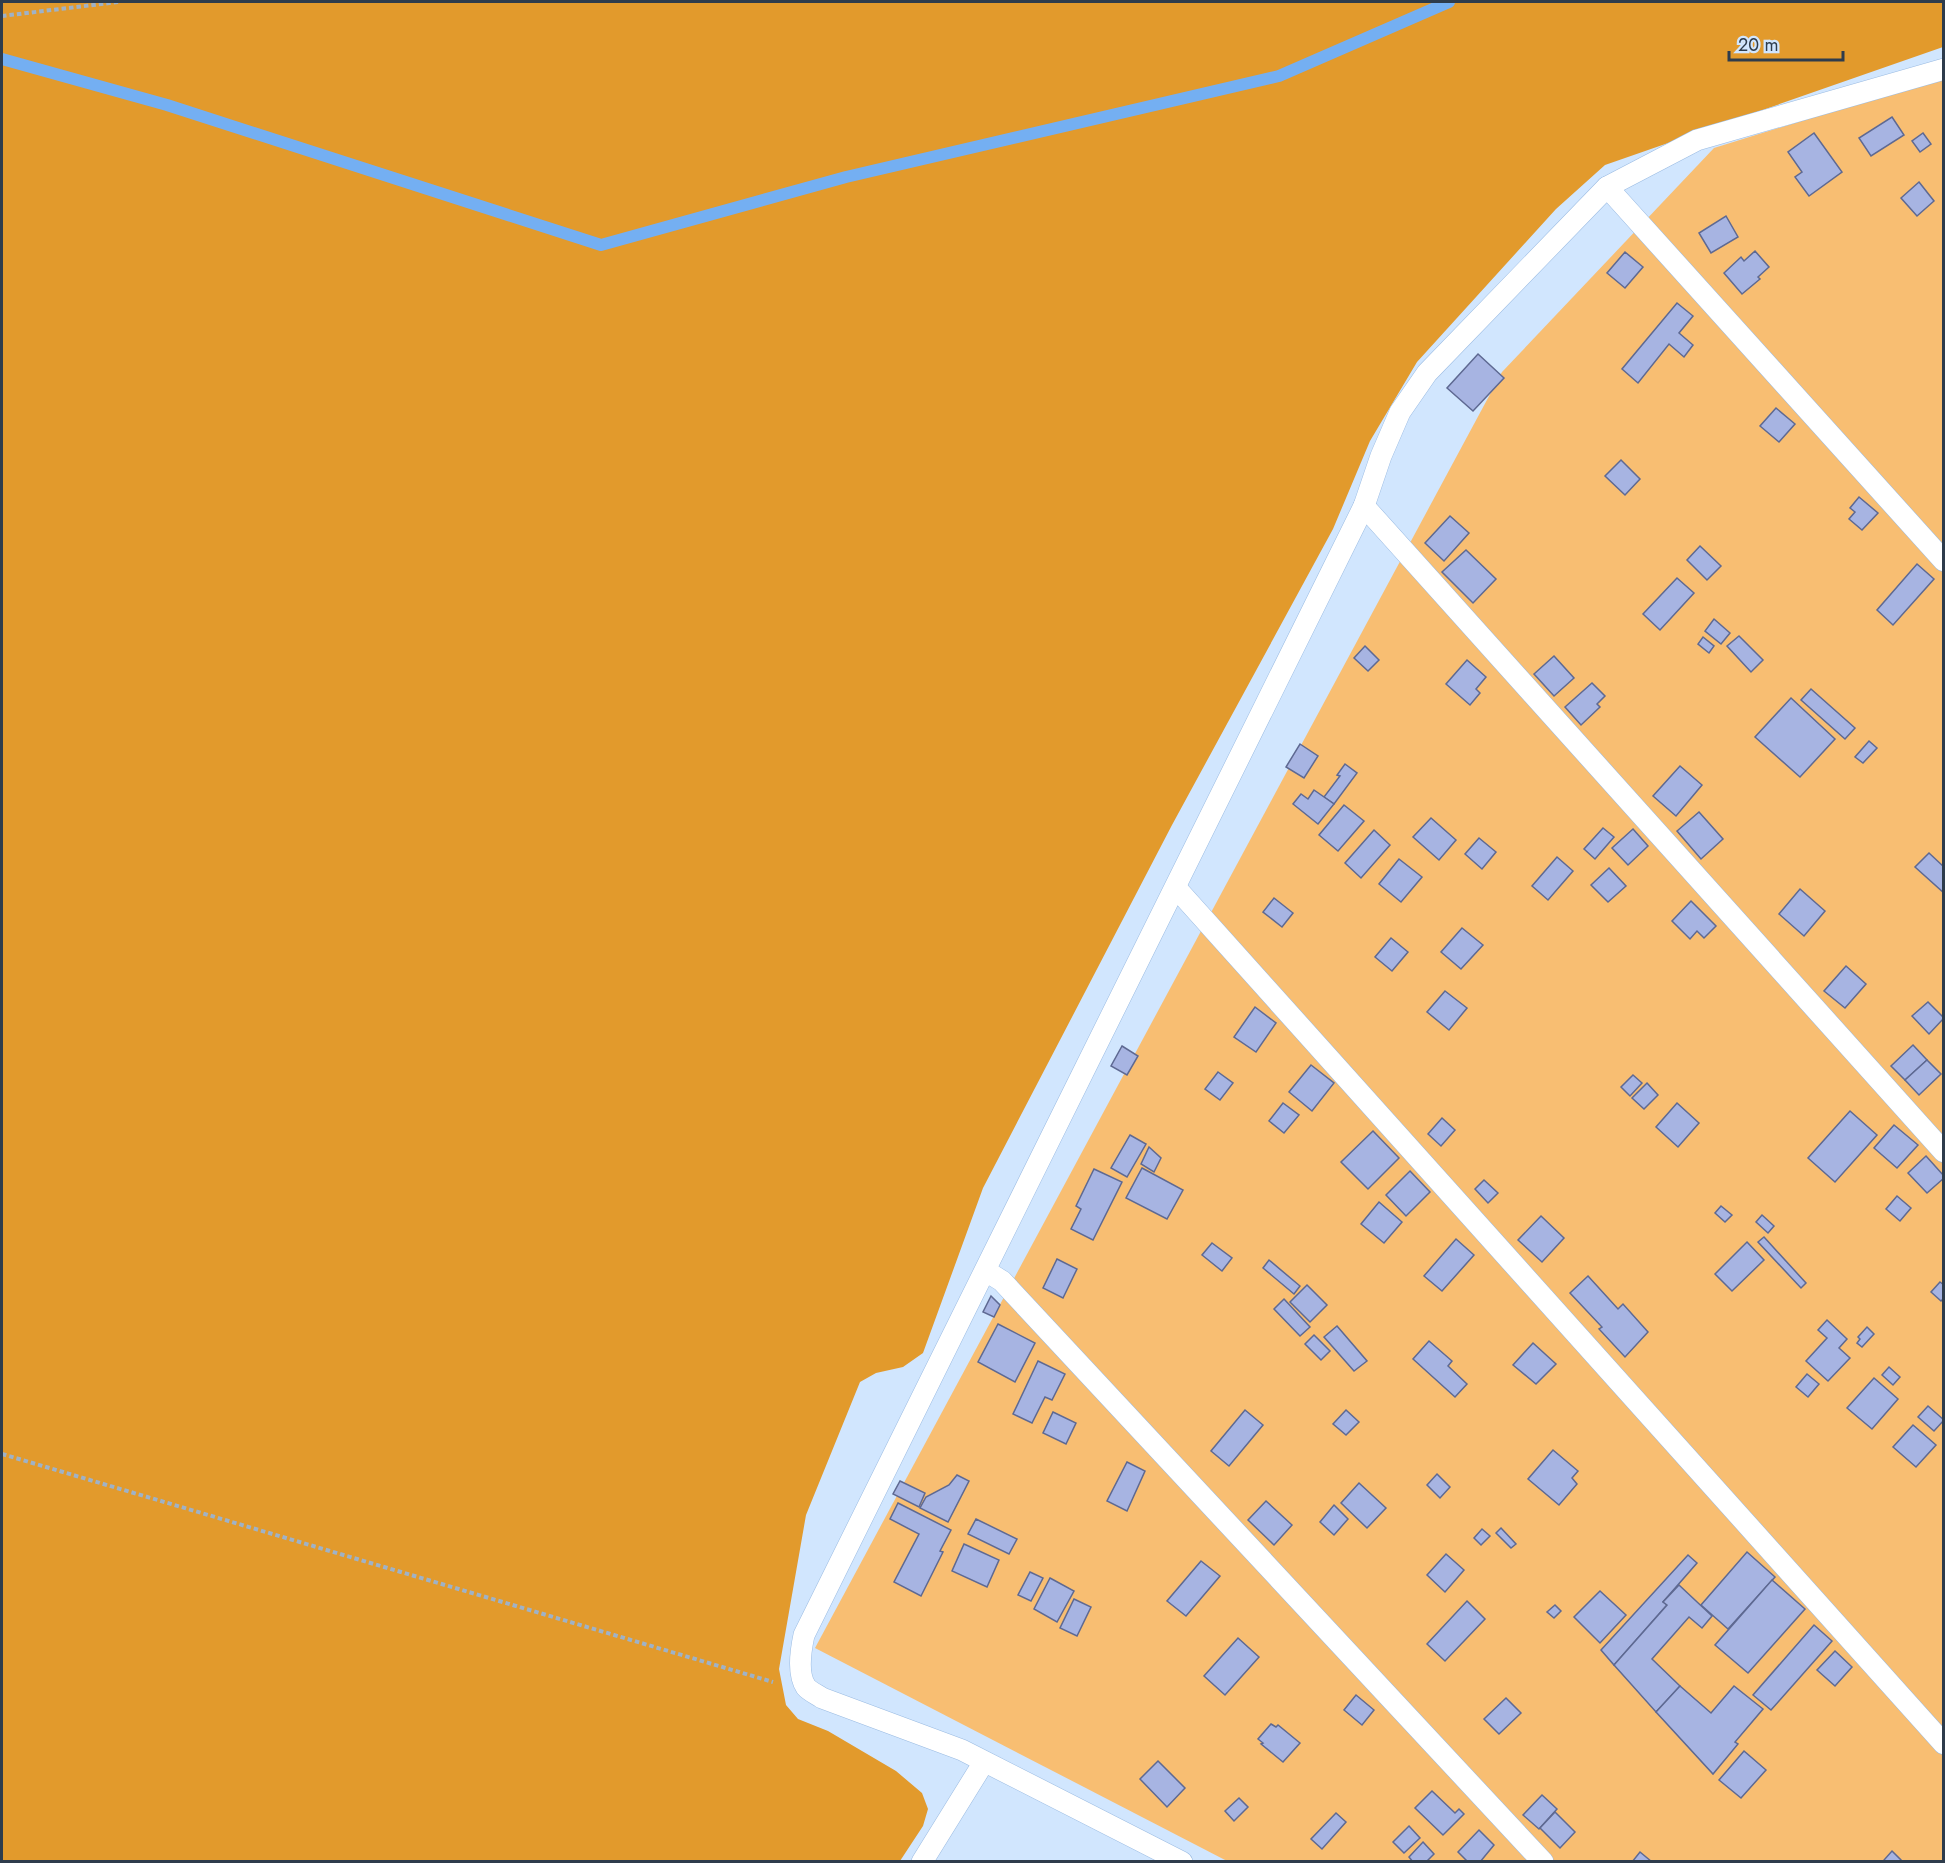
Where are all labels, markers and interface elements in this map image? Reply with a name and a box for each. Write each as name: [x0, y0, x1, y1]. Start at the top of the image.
scale bar: [1729, 24, 1843, 62]
text: 20 m: [1738, 32, 1778, 58]

